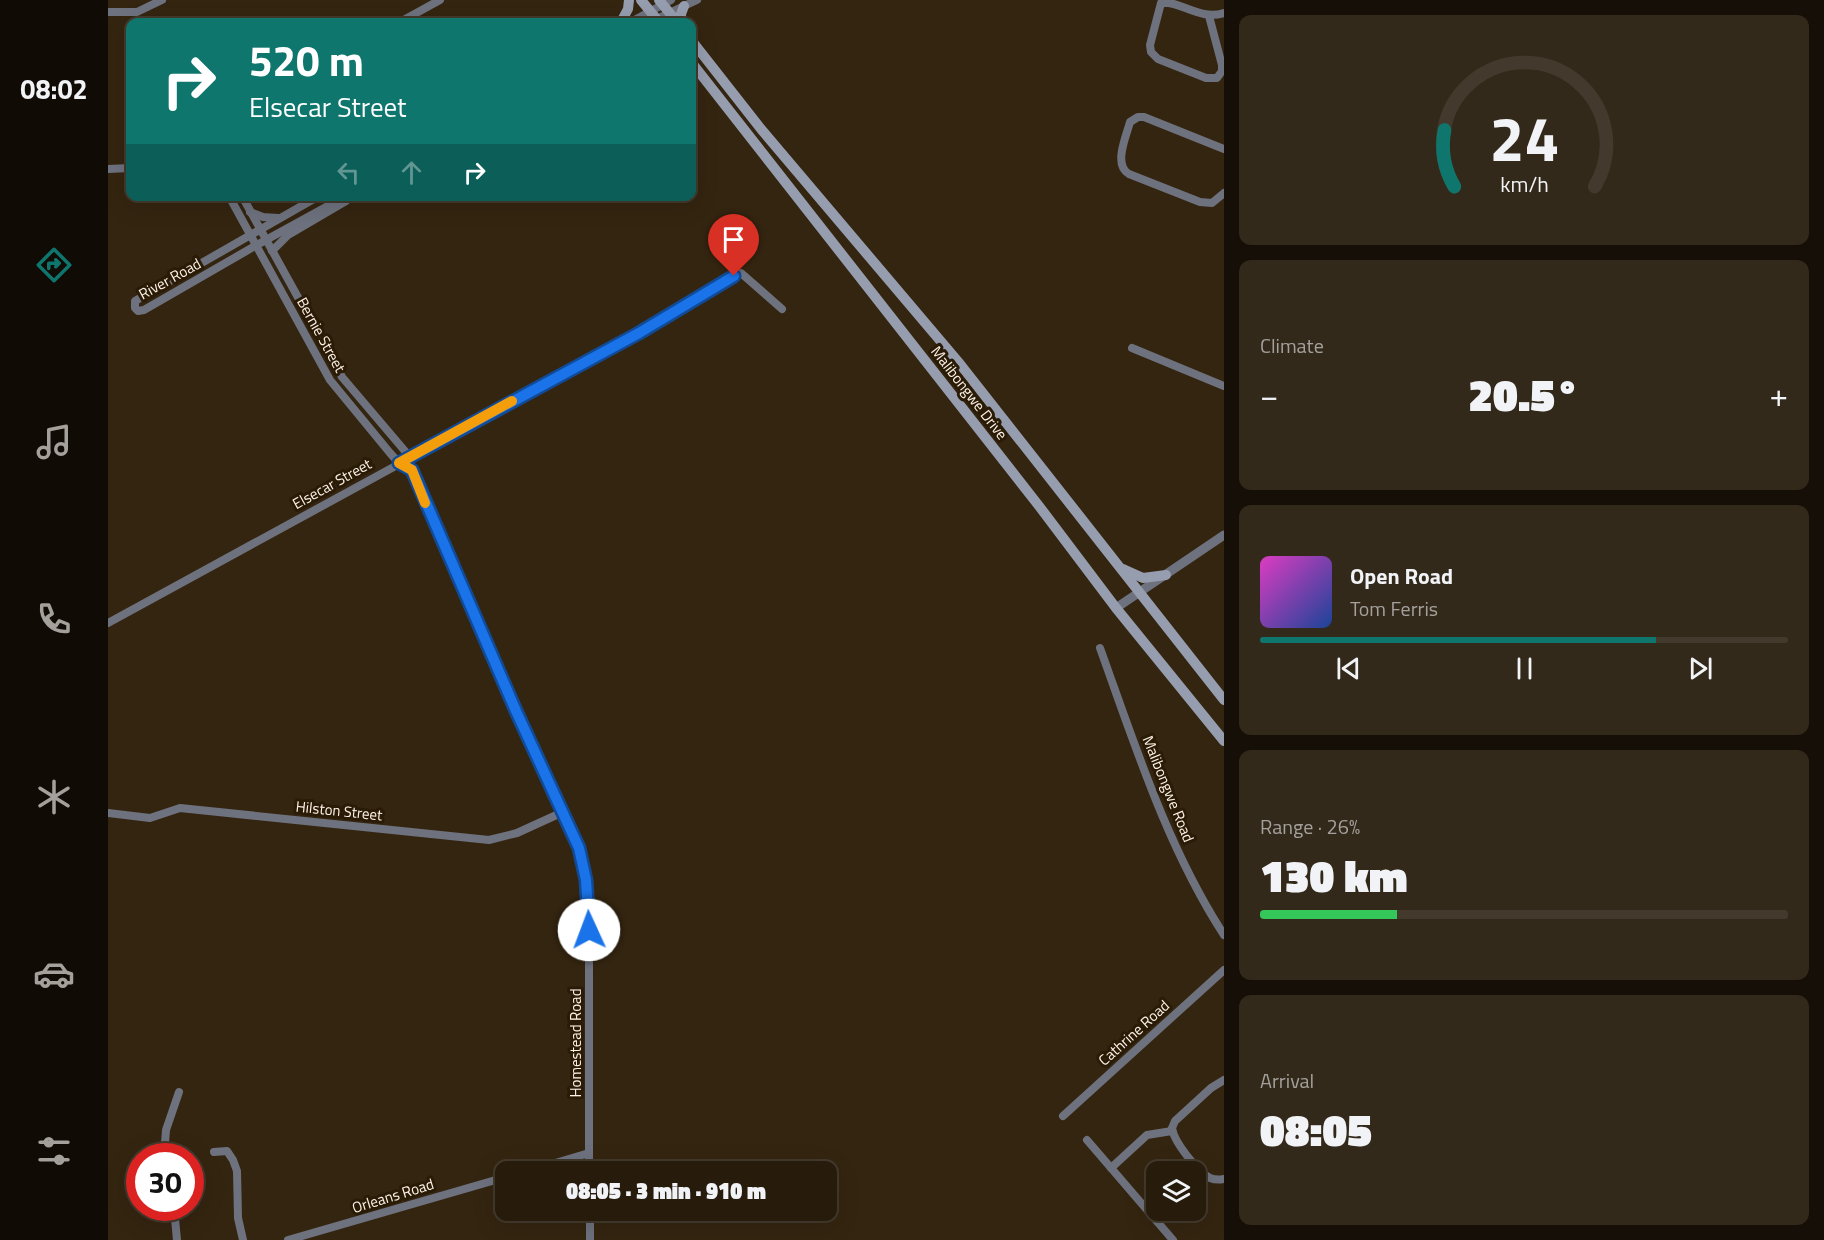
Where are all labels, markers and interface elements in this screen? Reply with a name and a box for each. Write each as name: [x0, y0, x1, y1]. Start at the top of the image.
text: 520 m: [249, 28, 364, 92]
icon: right: [150, 42, 228, 120]
text: 08:02: [20, 68, 88, 109]
text: Elsecar Street: [249, 86, 407, 127]
text: 24: [1489, 90, 1559, 185]
icon: left: [332, 156, 365, 189]
icon: ahead: [395, 156, 428, 189]
icon: right: [458, 156, 491, 189]
text: km/h: [1500, 168, 1548, 200]
pin: [708, 214, 759, 276]
icon: arrive: [717, 223, 750, 256]
icon: directions: [33, 244, 75, 286]
street label: River Road: [134, 252, 205, 305]
street label: Bernie Street: [291, 293, 352, 377]
text: Climate: [1260, 330, 1324, 361]
street label: Malibongwe Drive: [925, 341, 1013, 444]
text: 20.5°: [1468, 360, 1580, 428]
text: −: [1260, 370, 1278, 420]
text: +: [1770, 370, 1788, 420]
icon: music: [33, 421, 75, 463]
street label: Elsecar Street: [288, 452, 376, 515]
text: Open Road: [1350, 559, 1453, 593]
text: Tom Ferris: [1350, 593, 1438, 624]
icon: phone: [33, 598, 75, 640]
icon: previous: [1332, 652, 1365, 685]
icon: pause: [1508, 652, 1541, 685]
icon: next: [1684, 652, 1717, 685]
street label: Malibongwe Road: [1137, 732, 1200, 846]
icon: climate: [33, 776, 75, 818]
street label: Hilston Street: [295, 795, 384, 827]
text: Range · 26%: [1260, 811, 1360, 842]
text: 130 km: [1260, 841, 1408, 909]
position arrow: [557, 898, 621, 962]
icon: car: [33, 953, 75, 995]
street label: Homestead Road: [564, 988, 587, 1098]
street label: Cathrine Road: [1093, 994, 1174, 1071]
text: Arrival: [1260, 1065, 1314, 1096]
text: 08:05: [1260, 1095, 1372, 1163]
icon: filters: [33, 1130, 75, 1172]
speed limit sign: 30: [126, 1143, 204, 1221]
map controls: [1146, 1161, 1206, 1221]
button: layers: [1146, 1161, 1206, 1221]
street label: Orleans Road: [349, 1172, 437, 1219]
text: 08:05 · 3 min · 910 m: [566, 1174, 766, 1208]

